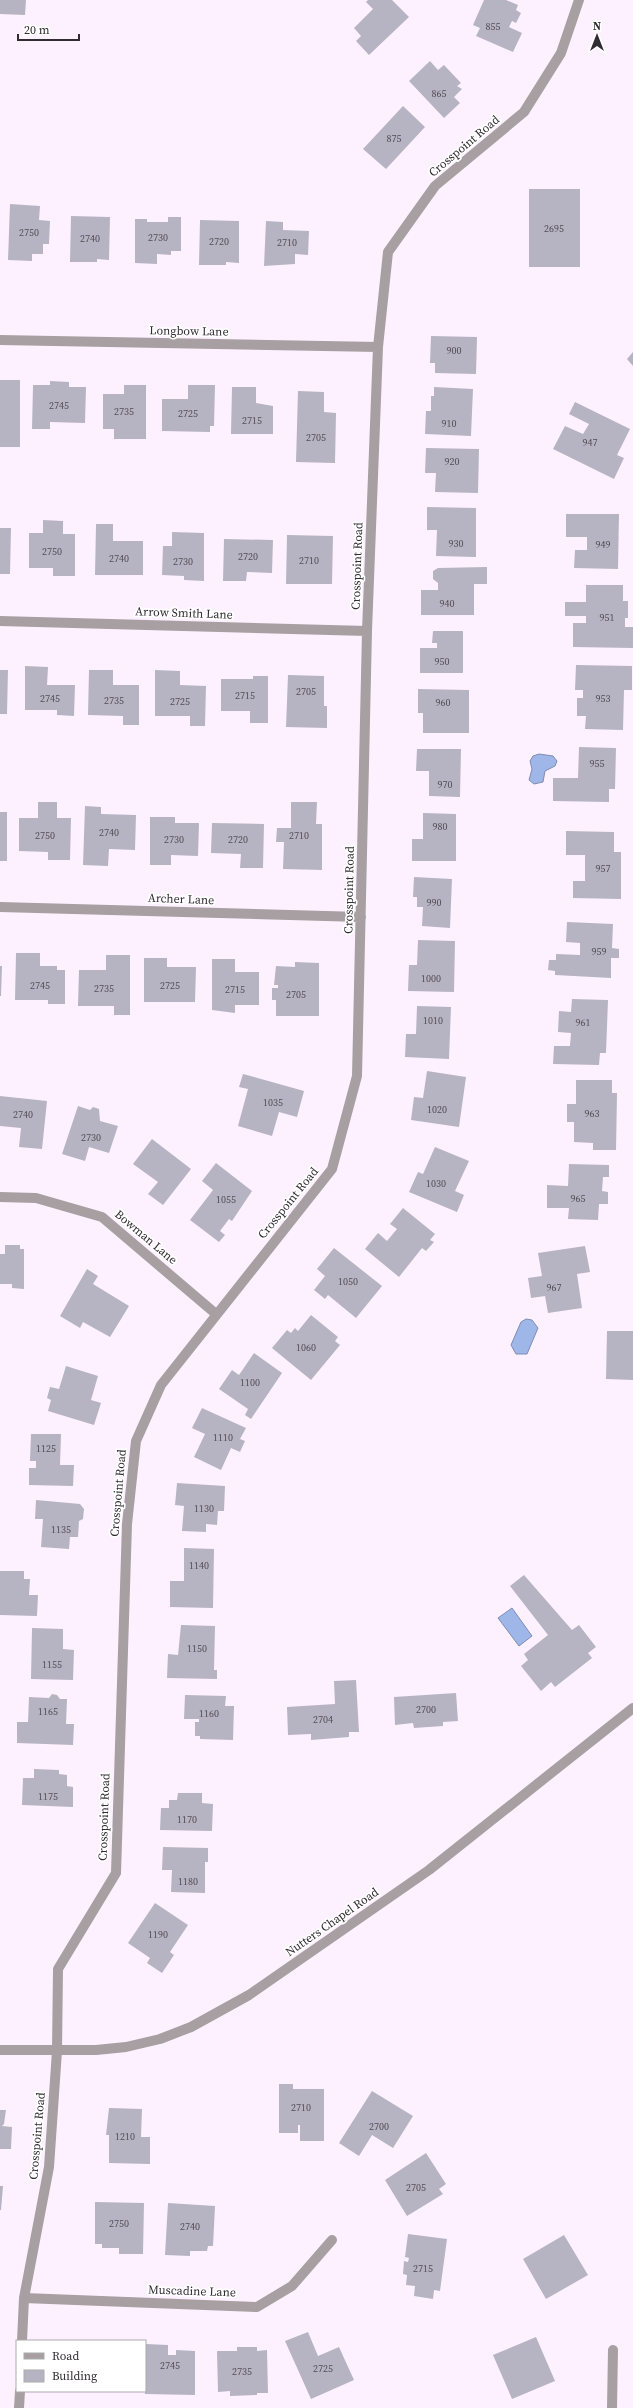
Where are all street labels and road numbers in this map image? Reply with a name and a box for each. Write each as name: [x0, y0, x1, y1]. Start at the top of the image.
street label: Crosspoint Road: [425, 112, 503, 180]
street label: Longbow Lane: [149, 322, 229, 340]
street label: Crosspoint Road: [347, 522, 367, 610]
street label: Arrow Smith Lane: [135, 603, 233, 623]
street label: Crosspoint Road: [340, 846, 358, 934]
street label: Archer Lane: [148, 890, 214, 908]
street label: Crosspoint Road: [254, 1164, 322, 1242]
street label: Bowman Lane: [111, 1206, 181, 1268]
street label: Crosspoint Road: [106, 1448, 130, 1537]
street label: Crosspoint Road: [94, 1773, 114, 1861]
street label: Nutters Chapel Road: [282, 1884, 382, 1960]
street label: Crosspoint Road: [25, 2091, 49, 2180]
street label: Muscadine Lane: [148, 2281, 236, 2301]

